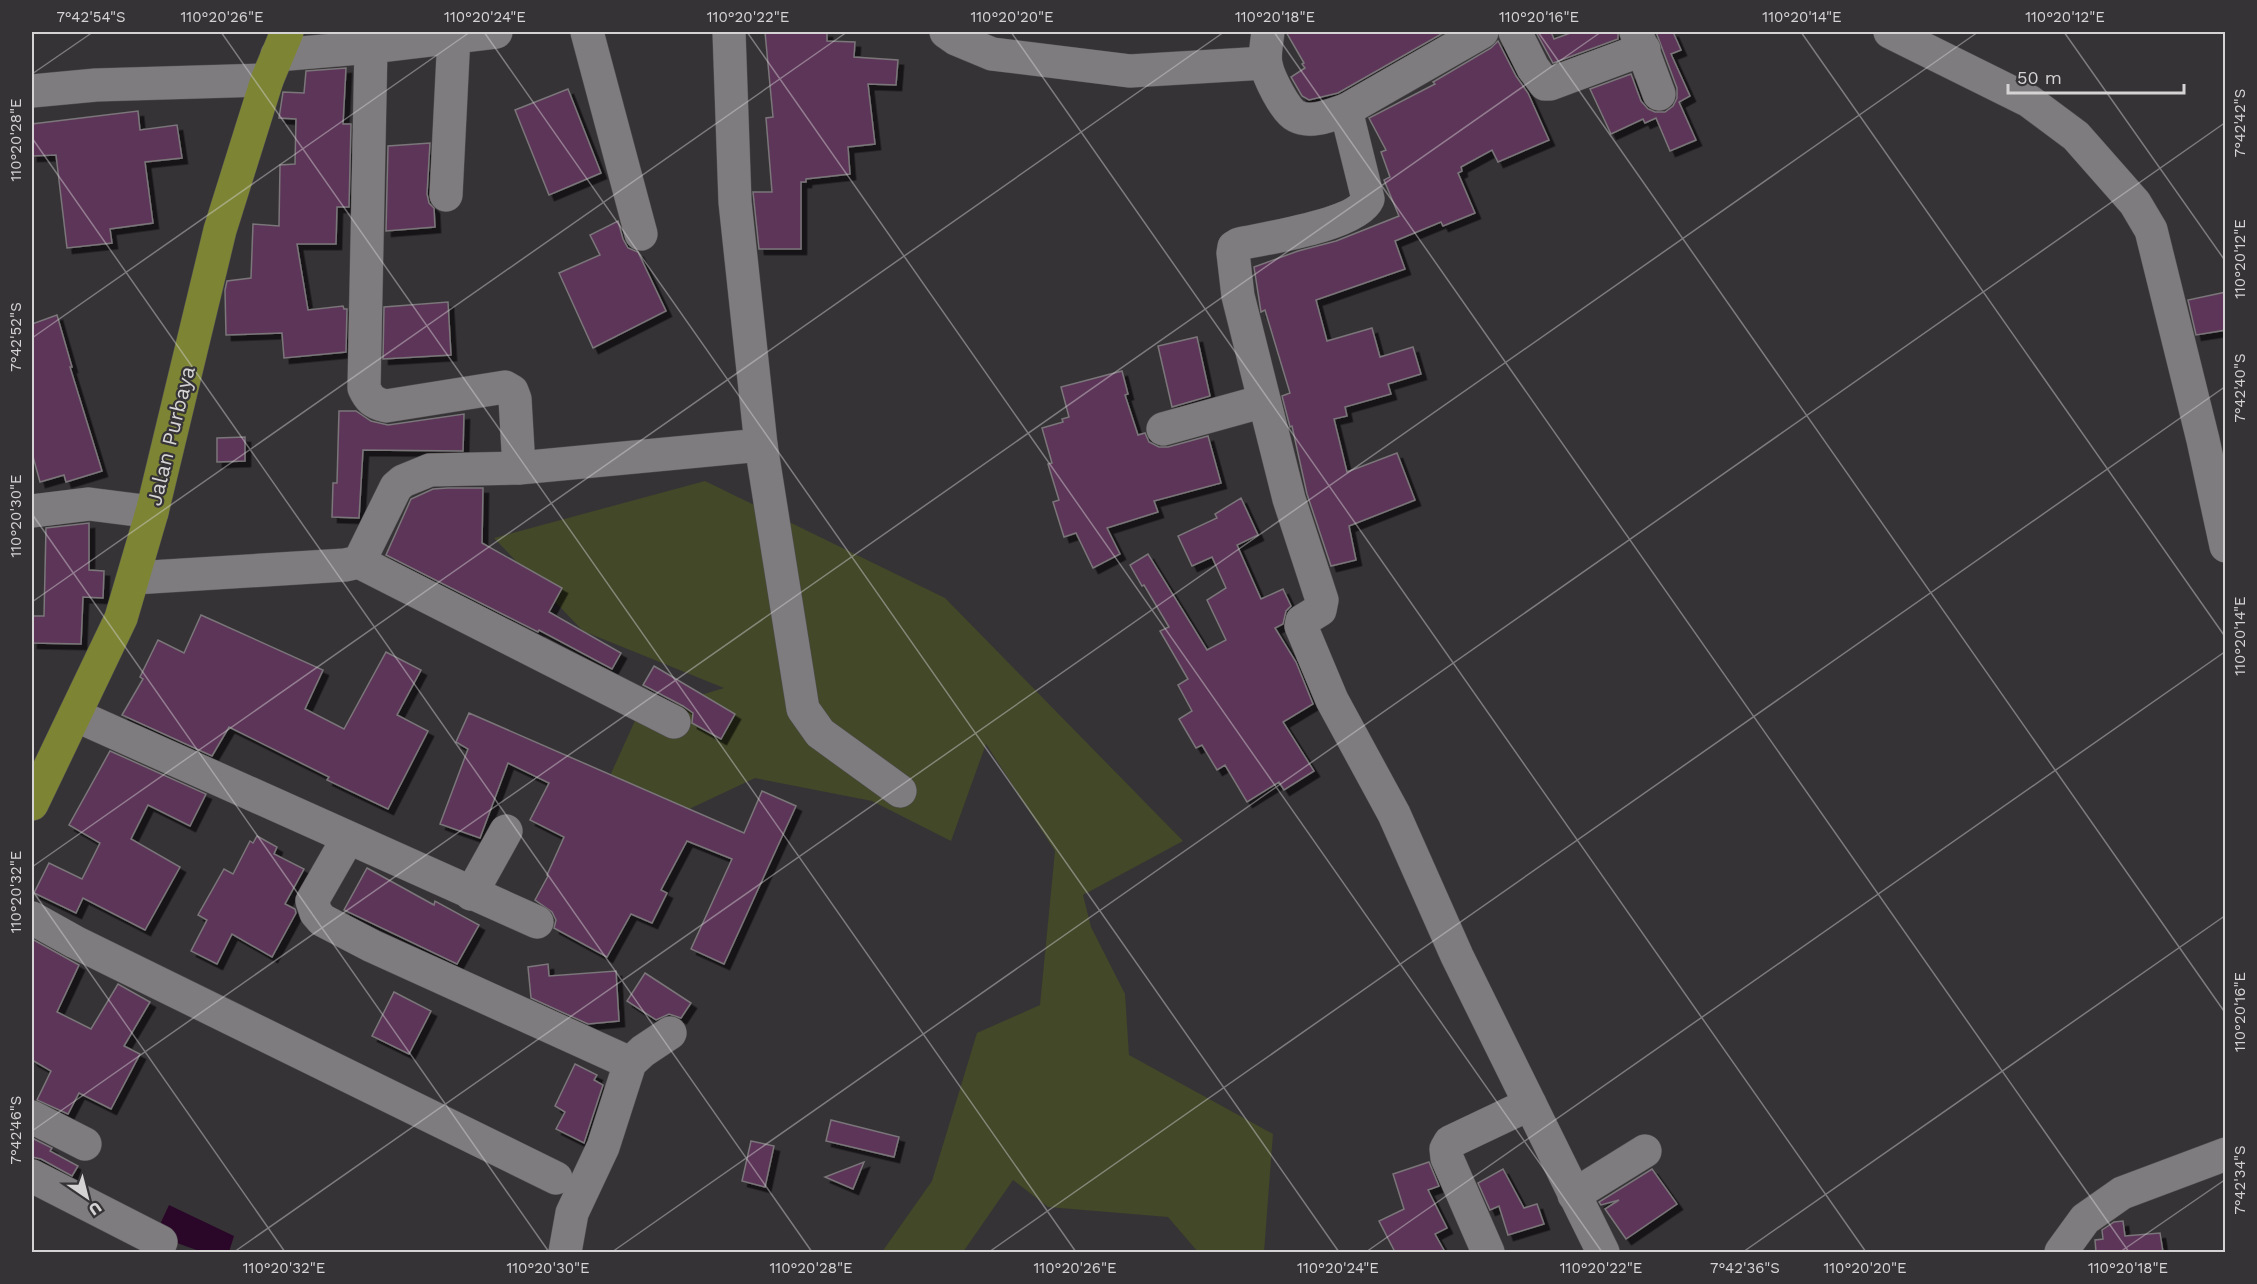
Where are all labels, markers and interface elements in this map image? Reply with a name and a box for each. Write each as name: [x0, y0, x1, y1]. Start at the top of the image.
text: 7°42'54"S: [56, 8, 126, 26]
text: 110°20'26"E: [181, 8, 264, 26]
text: 110°20'24"E: [444, 8, 526, 26]
text: 110°20'22"E: [707, 8, 789, 26]
text: 110°20'20"E: [970, 8, 1054, 26]
text: 110°20'18"E: [1235, 8, 1315, 26]
text: 110°20'16"E: [1499, 8, 1579, 26]
text: 110°20'14"E: [1762, 8, 1842, 26]
text: 110°20'12"E: [2025, 8, 2105, 26]
scale bar: [2008, 57, 2184, 95]
text: 50 m: [2017, 67, 2062, 88]
text: 7°42'42"S: [2231, 89, 2249, 157]
text: 110°20'28"E: [7, 98, 25, 182]
text: 110°20'12"E: [2231, 219, 2249, 299]
text: 7°42'52"S: [7, 302, 25, 372]
text: 7°42'40"S: [2231, 353, 2249, 423]
street label: Jalan Purbaya: [141, 363, 200, 508]
text: 110°20'30"E: [7, 474, 25, 558]
text: 110°20'14"E: [2231, 596, 2249, 676]
text: 110°20'32"E: [7, 851, 25, 933]
text: 110°20'16"E: [2231, 972, 2249, 1052]
text: 7°42'46"S: [7, 1096, 25, 1164]
text: 7°42'34"S: [2231, 1145, 2249, 1215]
north arrow: [57, 1167, 117, 1227]
text: U: [85, 1198, 105, 1220]
text: 110°20'32"E: [243, 1259, 325, 1277]
text: 110°20'30"E: [506, 1259, 590, 1277]
text: 110°20'28"E: [769, 1259, 853, 1277]
text: 110°20'26"E: [1034, 1259, 1117, 1277]
text: 110°20'24"E: [1297, 1259, 1379, 1277]
text: 110°20'22"E: [1560, 1259, 1642, 1277]
text: 7°42'36"S: [1710, 1259, 1780, 1277]
text: 110°20'20"E: [1823, 1259, 1907, 1277]
text: 110°20'18"E: [2088, 1259, 2168, 1277]

